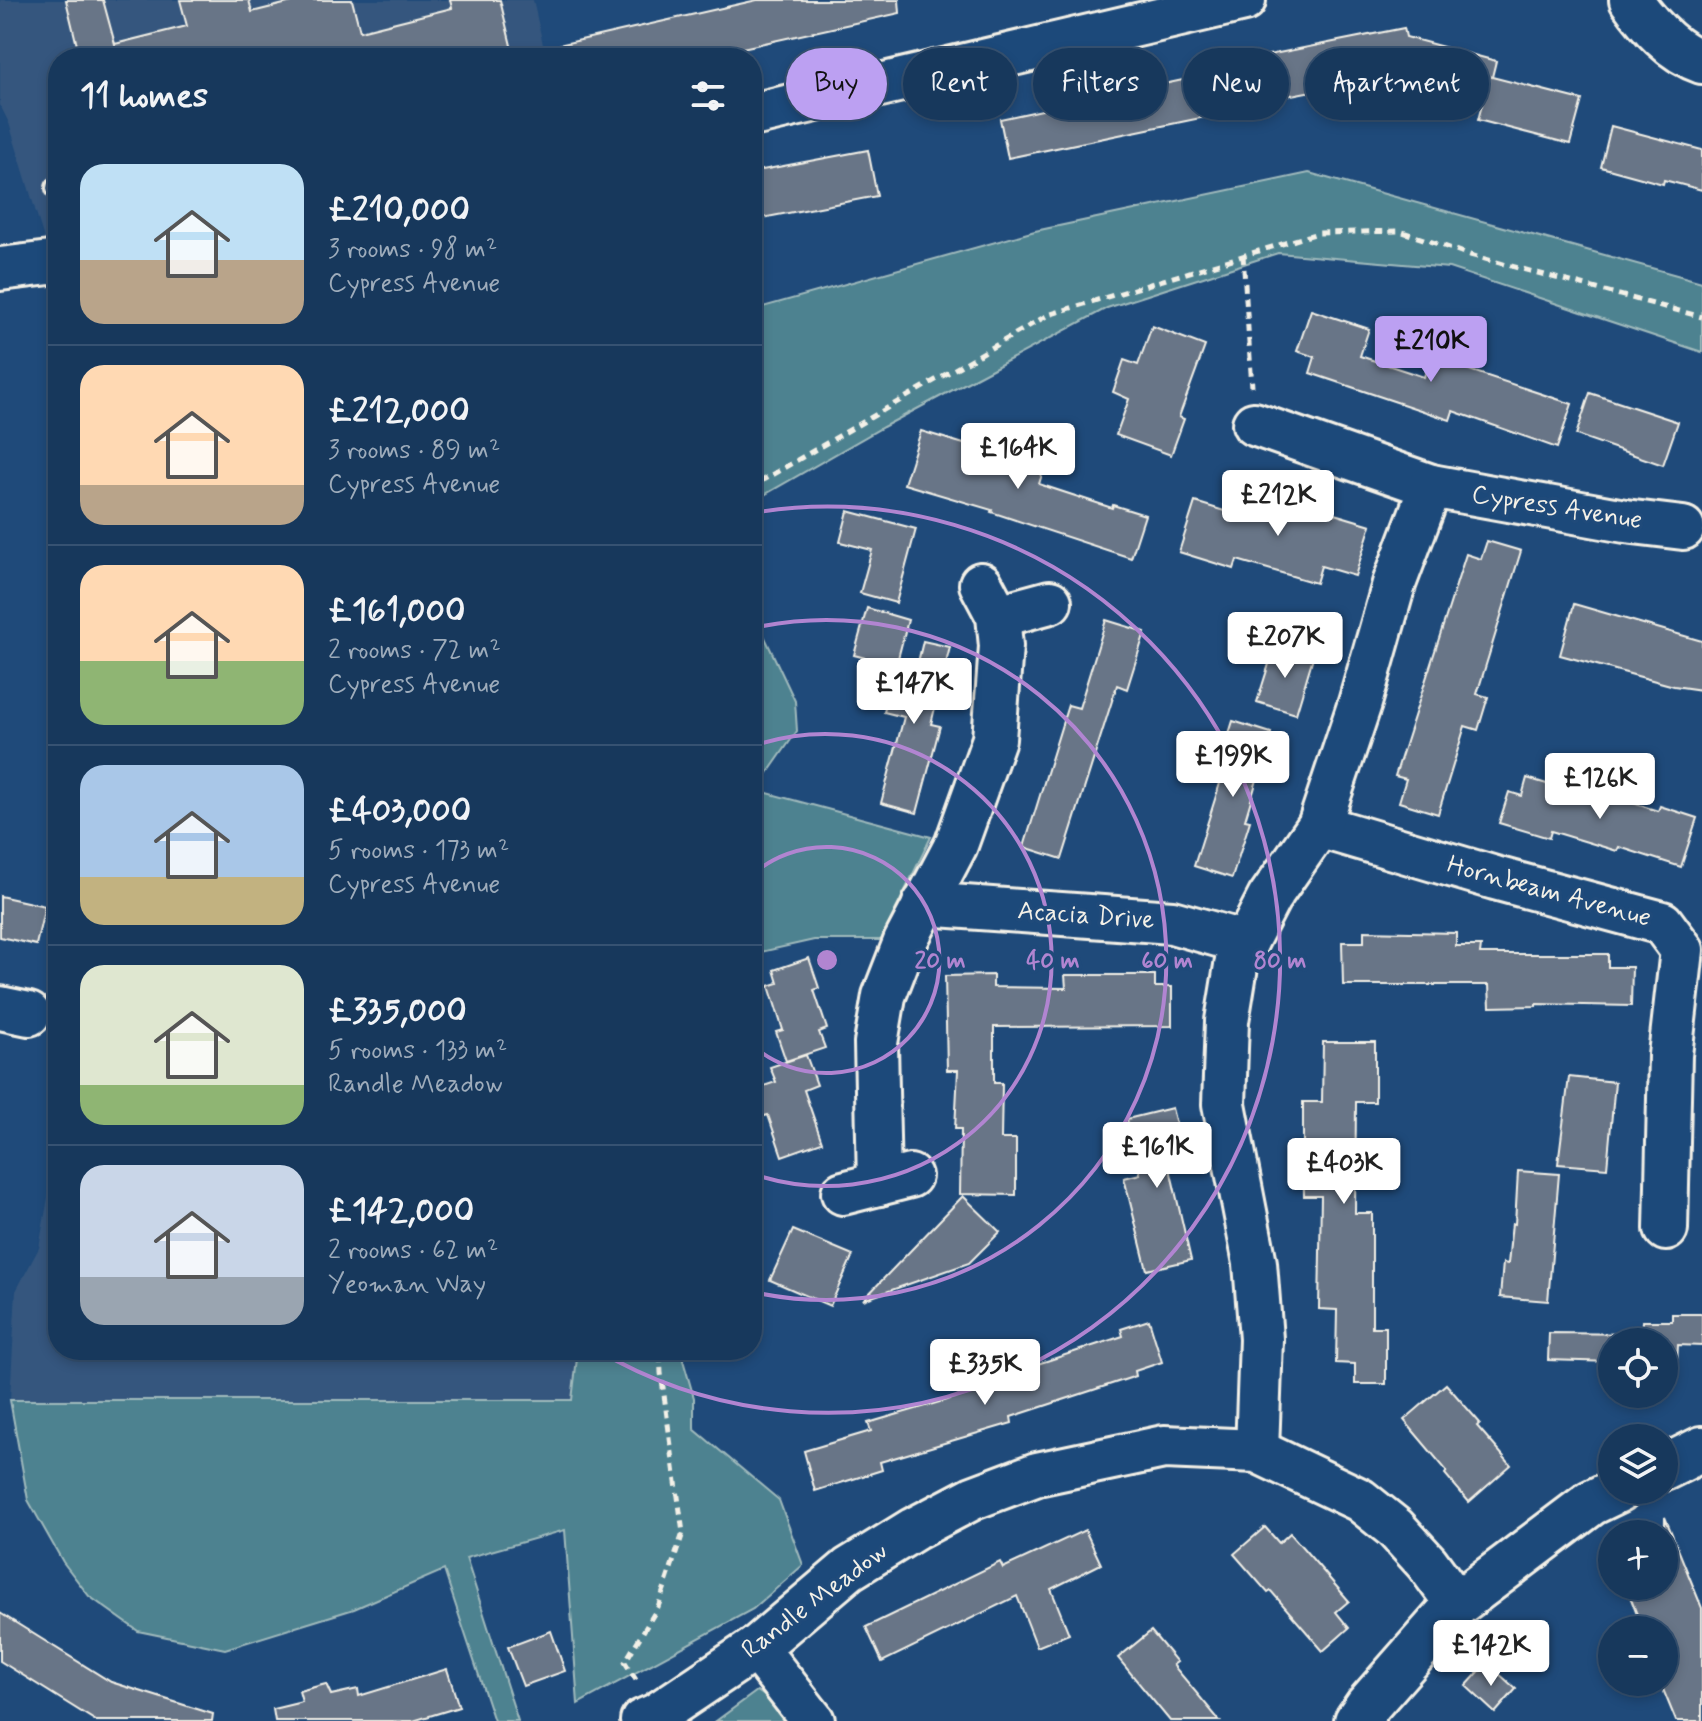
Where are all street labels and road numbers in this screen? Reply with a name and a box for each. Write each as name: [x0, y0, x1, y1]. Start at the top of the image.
street label: Cypress Avenue: [1469, 478, 1645, 538]
street label: Hornbeam Avenue: [1443, 848, 1655, 936]
street label: Acacia Drive: [1016, 894, 1156, 938]
street label: Randle Meadow: [735, 1535, 895, 1667]

